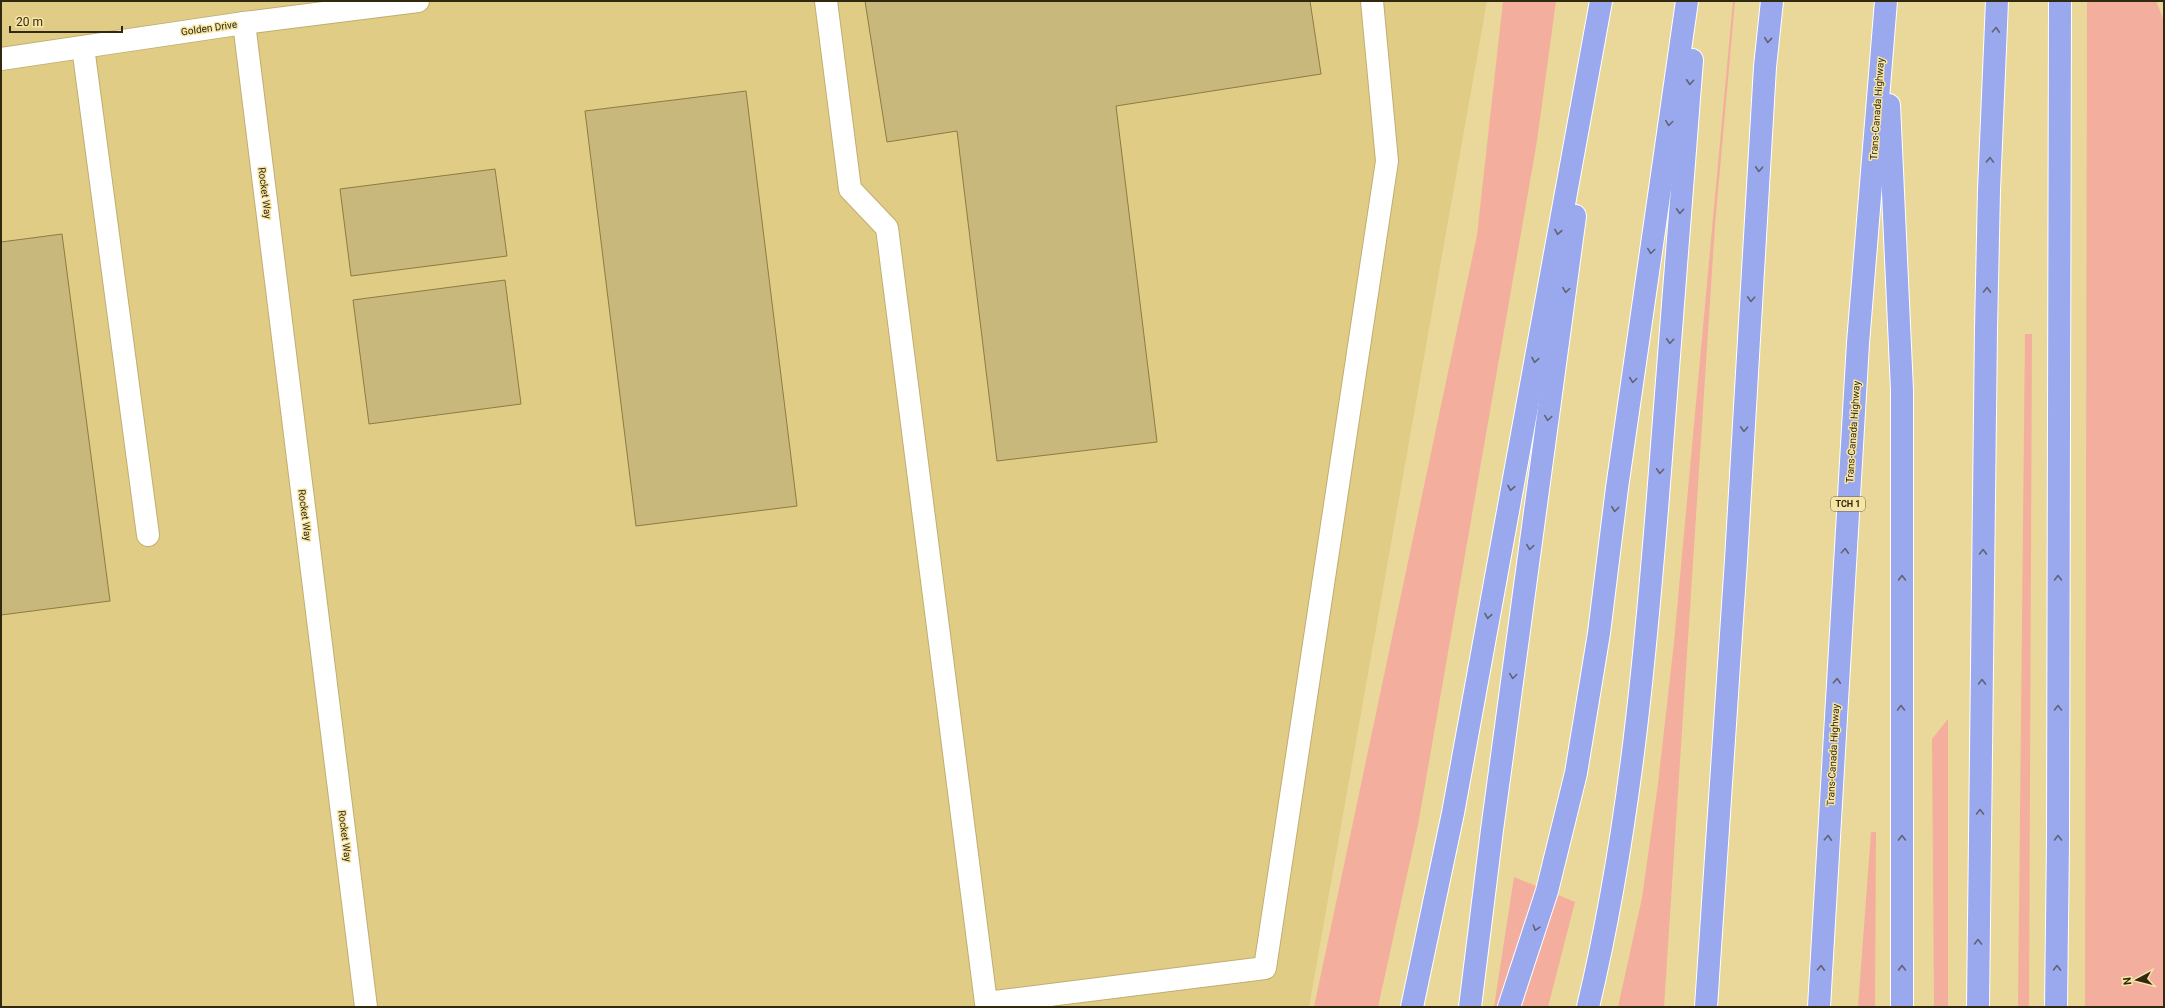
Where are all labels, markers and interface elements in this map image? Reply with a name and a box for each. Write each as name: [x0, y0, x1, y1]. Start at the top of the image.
scale bar: [10, 8, 122, 34]
text: 20 m: [16, 15, 43, 29]
street label: Golden Drive: [180, 19, 238, 37]
one-way arrow: [1991, 27, 2000, 33]
one-way arrow: [1764, 37, 1773, 43]
street label: Trans-Canada Highway: [1868, 57, 1886, 160]
one-way arrow: [1686, 79, 1695, 85]
one-way arrow: [1665, 120, 1674, 126]
one-way arrow: [1986, 157, 1994, 163]
one-way arrow: [1754, 166, 1763, 172]
street label: Rocket Way: [256, 167, 274, 220]
one-way arrow: [1676, 208, 1685, 214]
one-way arrow: [1555, 229, 1563, 235]
one-way arrow: [1647, 248, 1656, 255]
one-way arrow: [1561, 287, 1570, 293]
one-way arrow: [1983, 287, 1991, 293]
one-way arrow: [1747, 296, 1756, 302]
one-way arrow: [1666, 338, 1675, 344]
one-way arrow: [1531, 357, 1540, 363]
one-way arrow: [1629, 377, 1638, 383]
street label: Trans-Canada Highway: [1844, 380, 1862, 483]
one-way arrow: [1544, 415, 1553, 421]
one-way arrow: [1739, 426, 1748, 432]
one-way arrow: [1655, 468, 1664, 474]
one-way arrow: [1508, 485, 1516, 491]
street label: Rocket Way: [296, 489, 314, 542]
road number: TCH 1: [1831, 497, 1865, 511]
one-way arrow: [1611, 506, 1620, 512]
one-way arrow: [1526, 544, 1535, 550]
one-way arrow: [1840, 548, 1849, 554]
one-way arrow: [1979, 549, 1987, 555]
one-way arrow: [1898, 575, 1906, 581]
one-way arrow: [2054, 575, 2062, 581]
one-way arrow: [1484, 613, 1493, 619]
one-way arrow: [1509, 673, 1518, 679]
one-way arrow: [1833, 678, 1842, 684]
one-way arrow: [1977, 679, 1986, 685]
street label: Trans-Canada Highway: [1825, 703, 1841, 806]
one-way arrow: [1897, 705, 1905, 711]
one-way arrow: [2054, 705, 2062, 711]
one-way arrow: [1976, 809, 1984, 815]
street label: Rocket Way: [336, 810, 354, 863]
one-way arrow: [1824, 835, 1833, 841]
one-way arrow: [1897, 835, 1906, 841]
one-way arrow: [2054, 835, 2062, 841]
one-way arrow: [1532, 924, 1540, 931]
one-way arrow: [1974, 939, 1982, 945]
north arrow: [2117, 960, 2157, 1000]
one-way arrow: [1817, 965, 1825, 971]
one-way arrow: [1898, 965, 1906, 971]
one-way arrow: [2053, 965, 2061, 971]
text: N: [2121, 976, 2134, 986]

